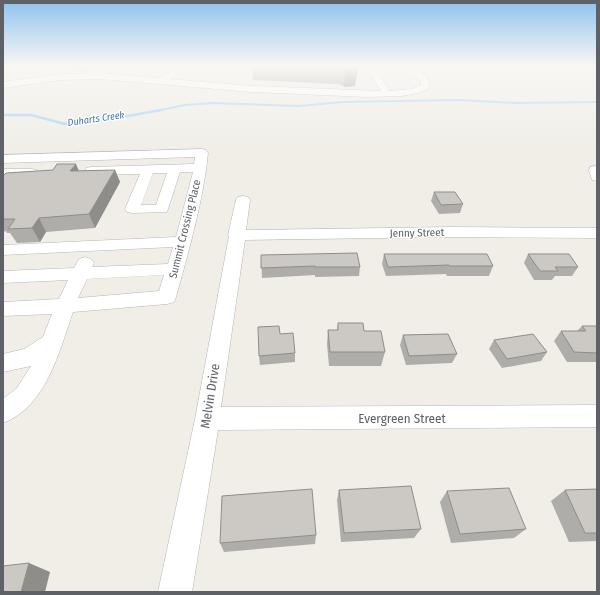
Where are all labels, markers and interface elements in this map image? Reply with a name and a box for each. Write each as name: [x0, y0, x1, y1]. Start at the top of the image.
water label: Duharts Creek: [67, 109, 125, 129]
street label: Summit Crossing Place: [166, 178, 204, 280]
street label: Jenny Street: [390, 226, 445, 240]
street label: Melvin Drive: [197, 362, 223, 430]
street label: Evergreen Street: [358, 411, 446, 426]

